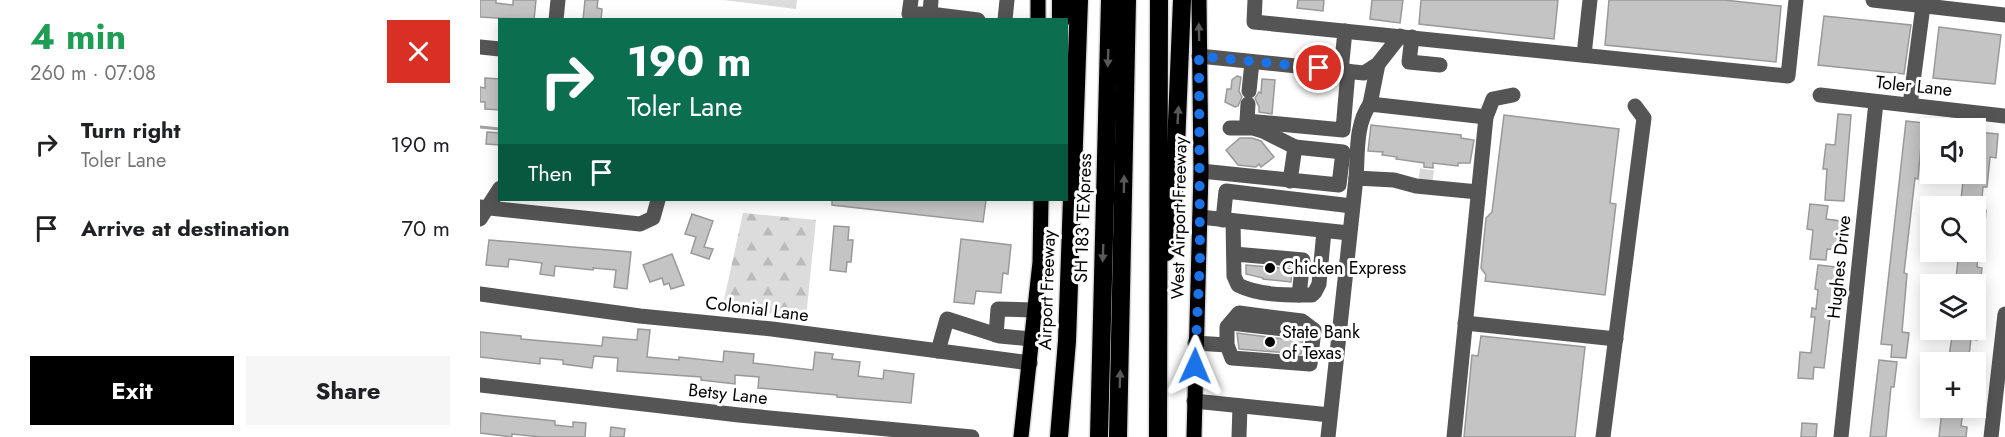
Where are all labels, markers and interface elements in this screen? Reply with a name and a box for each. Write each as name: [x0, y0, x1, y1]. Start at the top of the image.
text: 4 min: [30, 10, 126, 62]
button: close: [387, 20, 450, 83]
one-way arrow: [1194, 23, 1204, 42]
text: 190 m: [627, 31, 751, 92]
icon: right: [528, 42, 606, 120]
pin: [1293, 42, 1344, 93]
one-way arrow: [1104, 49, 1113, 68]
icon: arrive: [1302, 51, 1335, 84]
text: 260 m · 07:08: [30, 59, 156, 88]
street label: Toler Lane: [1874, 69, 1954, 103]
text: Toler Lane: [627, 87, 742, 126]
one-way arrow: [1173, 105, 1182, 124]
text: Turn right: [81, 114, 181, 146]
map controls: [1920, 118, 1986, 418]
button: sound: [1920, 118, 1986, 184]
icon: right: [30, 128, 63, 161]
text: 190 m: [390, 128, 450, 160]
street label: West Airport Freeway: [1165, 136, 1193, 300]
text: Toler Lane: [81, 146, 166, 175]
street label: SH 183 TEXpress: [1068, 153, 1098, 283]
icon: arrive: [585, 156, 618, 189]
text: Then: [528, 157, 573, 189]
one-way arrow: [1119, 174, 1129, 193]
button: search: [1920, 196, 1986, 262]
icon: arrive: [30, 212, 63, 245]
text: Arrive at destination: [81, 212, 290, 244]
text: 70 m: [401, 212, 450, 244]
street label: Hughes Drive: [1821, 214, 1857, 320]
street label: Airport Freeway: [1032, 229, 1062, 351]
one-way arrow: [1098, 244, 1108, 263]
place label: Chicken Express: [1282, 255, 1406, 281]
marker: Chicken Express: [1263, 261, 1277, 275]
button: layers: [1920, 274, 1986, 340]
street label: Colonial Lane: [704, 290, 810, 328]
place label: State Bank of Texas: [1282, 319, 1360, 366]
position arrow: [1163, 334, 1227, 398]
marker: State Bank of Texas: [1263, 335, 1277, 349]
button: +: [1920, 352, 1986, 418]
button: Exit: [30, 356, 234, 425]
button: Share: [246, 356, 450, 425]
one-way arrow: [1116, 369, 1125, 388]
street label: Betsy Lane: [687, 377, 769, 411]

